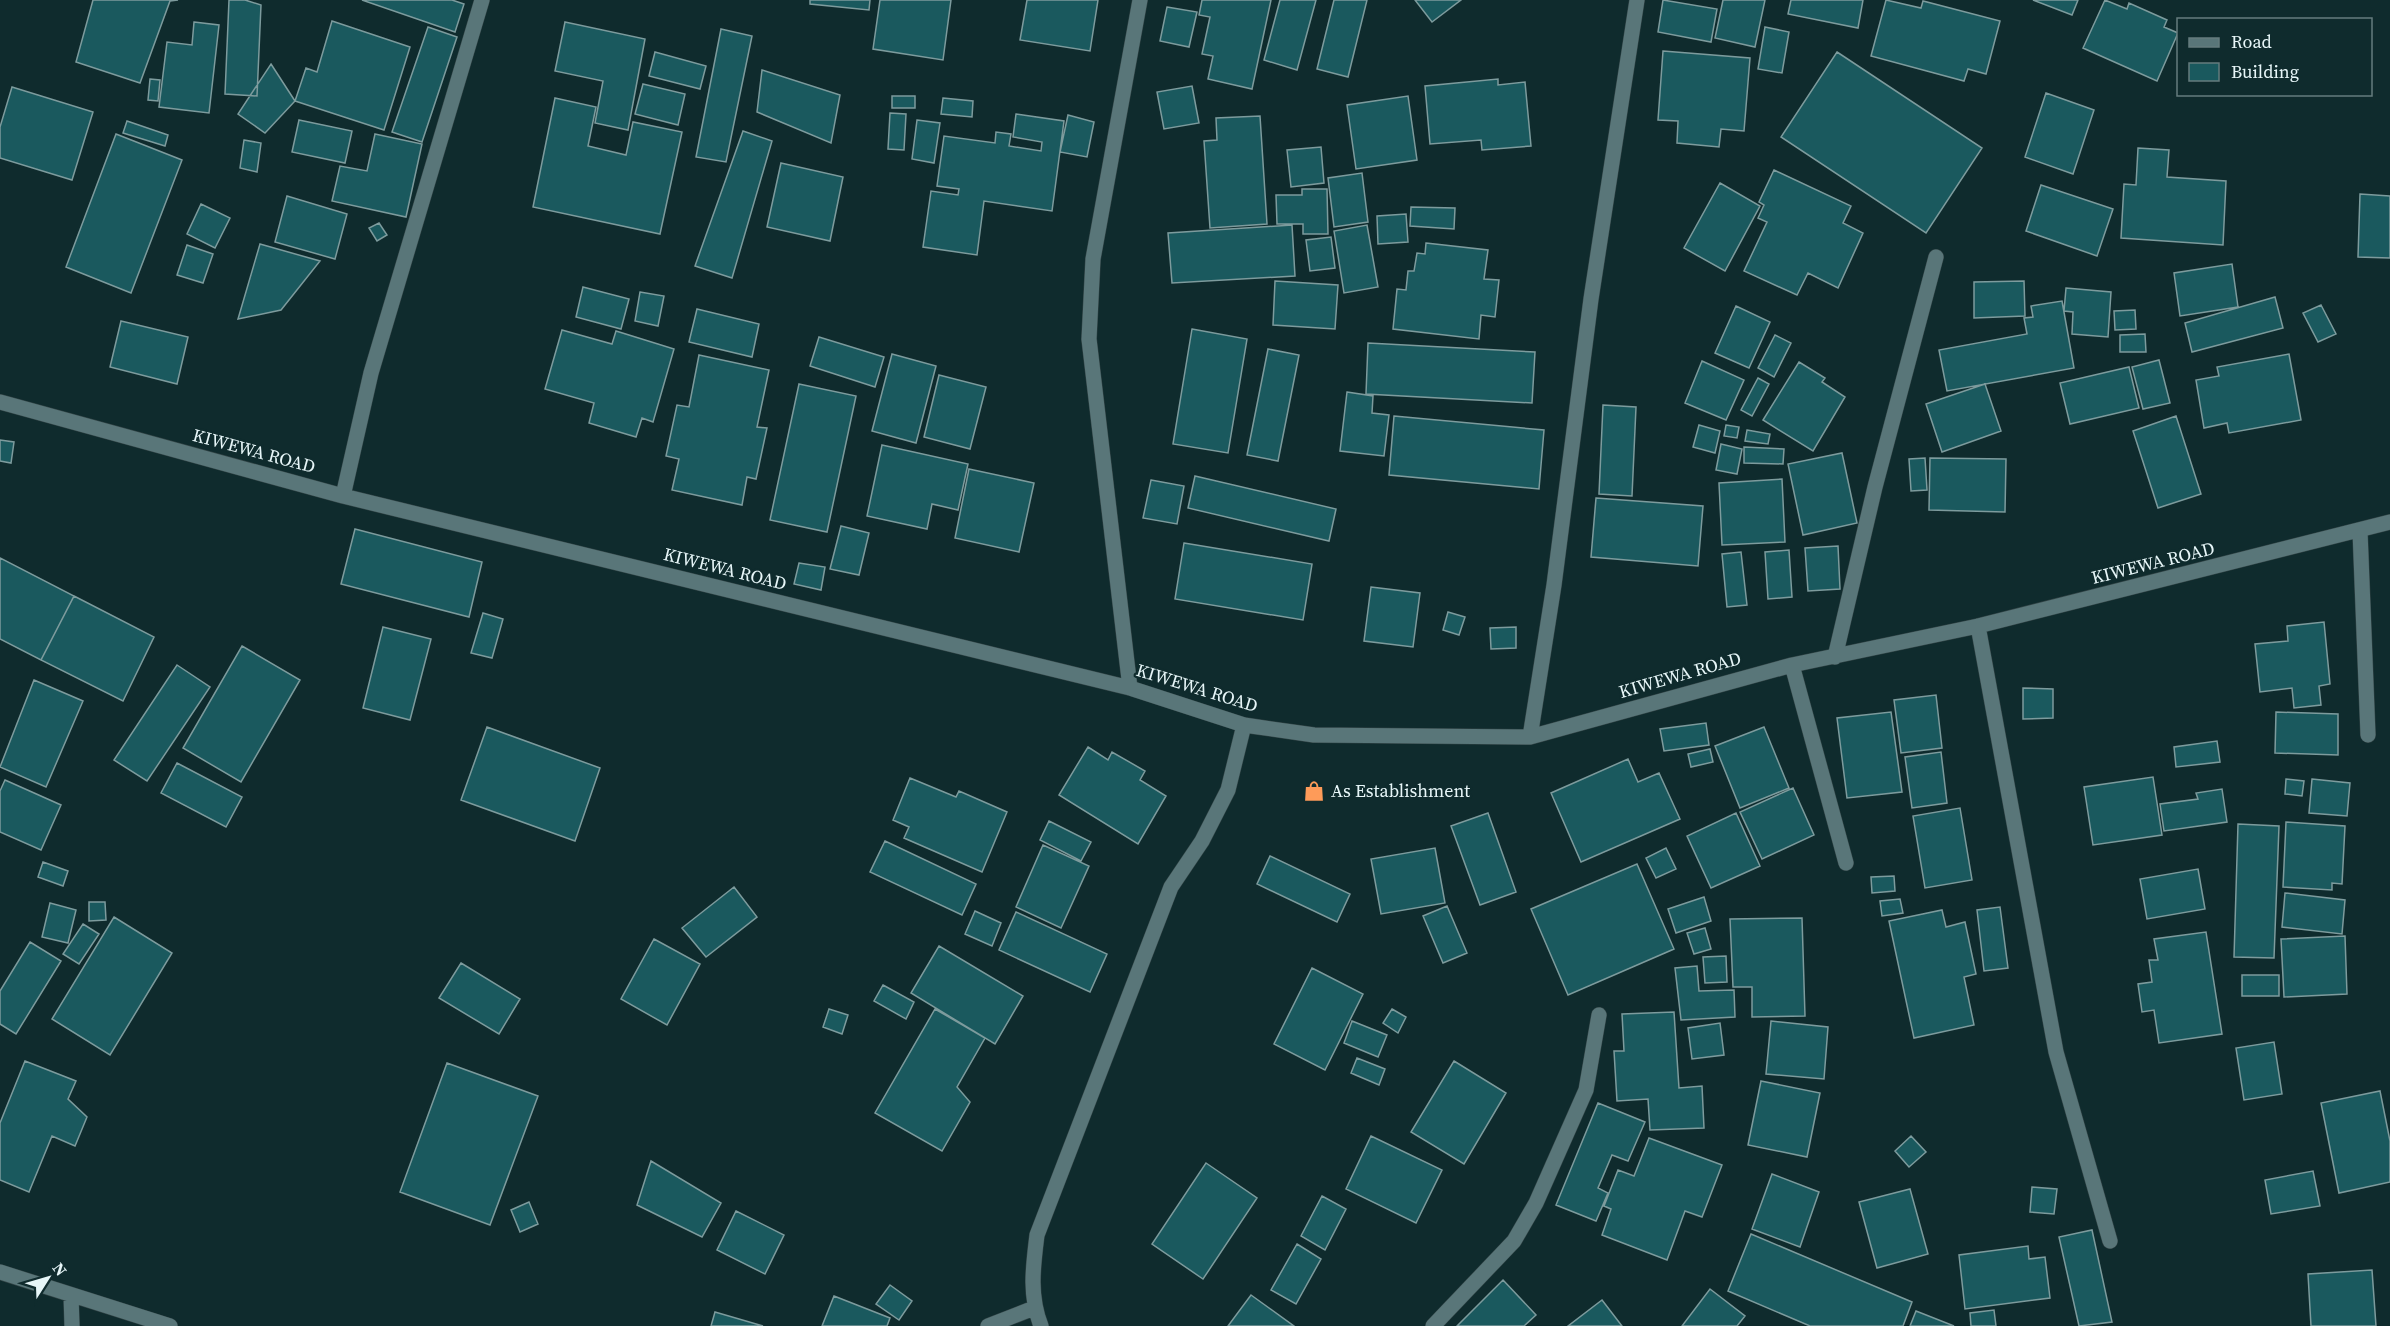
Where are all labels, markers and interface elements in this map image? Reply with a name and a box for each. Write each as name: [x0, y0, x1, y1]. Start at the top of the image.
legend: [2177, 18, 2372, 96]
text: Road: [2231, 29, 2272, 54]
text: Building: [2231, 59, 2299, 84]
street label: KIWEWA ROAD: [190, 422, 318, 479]
street label: KIWEWA ROAD: [2089, 535, 2217, 590]
street label: KIWEWA ROAD: [661, 541, 789, 596]
street label: KIWEWA ROAD: [1616, 645, 1744, 704]
street label: KIWEWA ROAD: [1133, 657, 1261, 718]
place label: As Establishment: [1331, 778, 1470, 803]
shop icon: As Establishment: [1302, 779, 1326, 803]
north arrow: [18, 1248, 78, 1308]
text: N: [48, 1258, 72, 1281]

